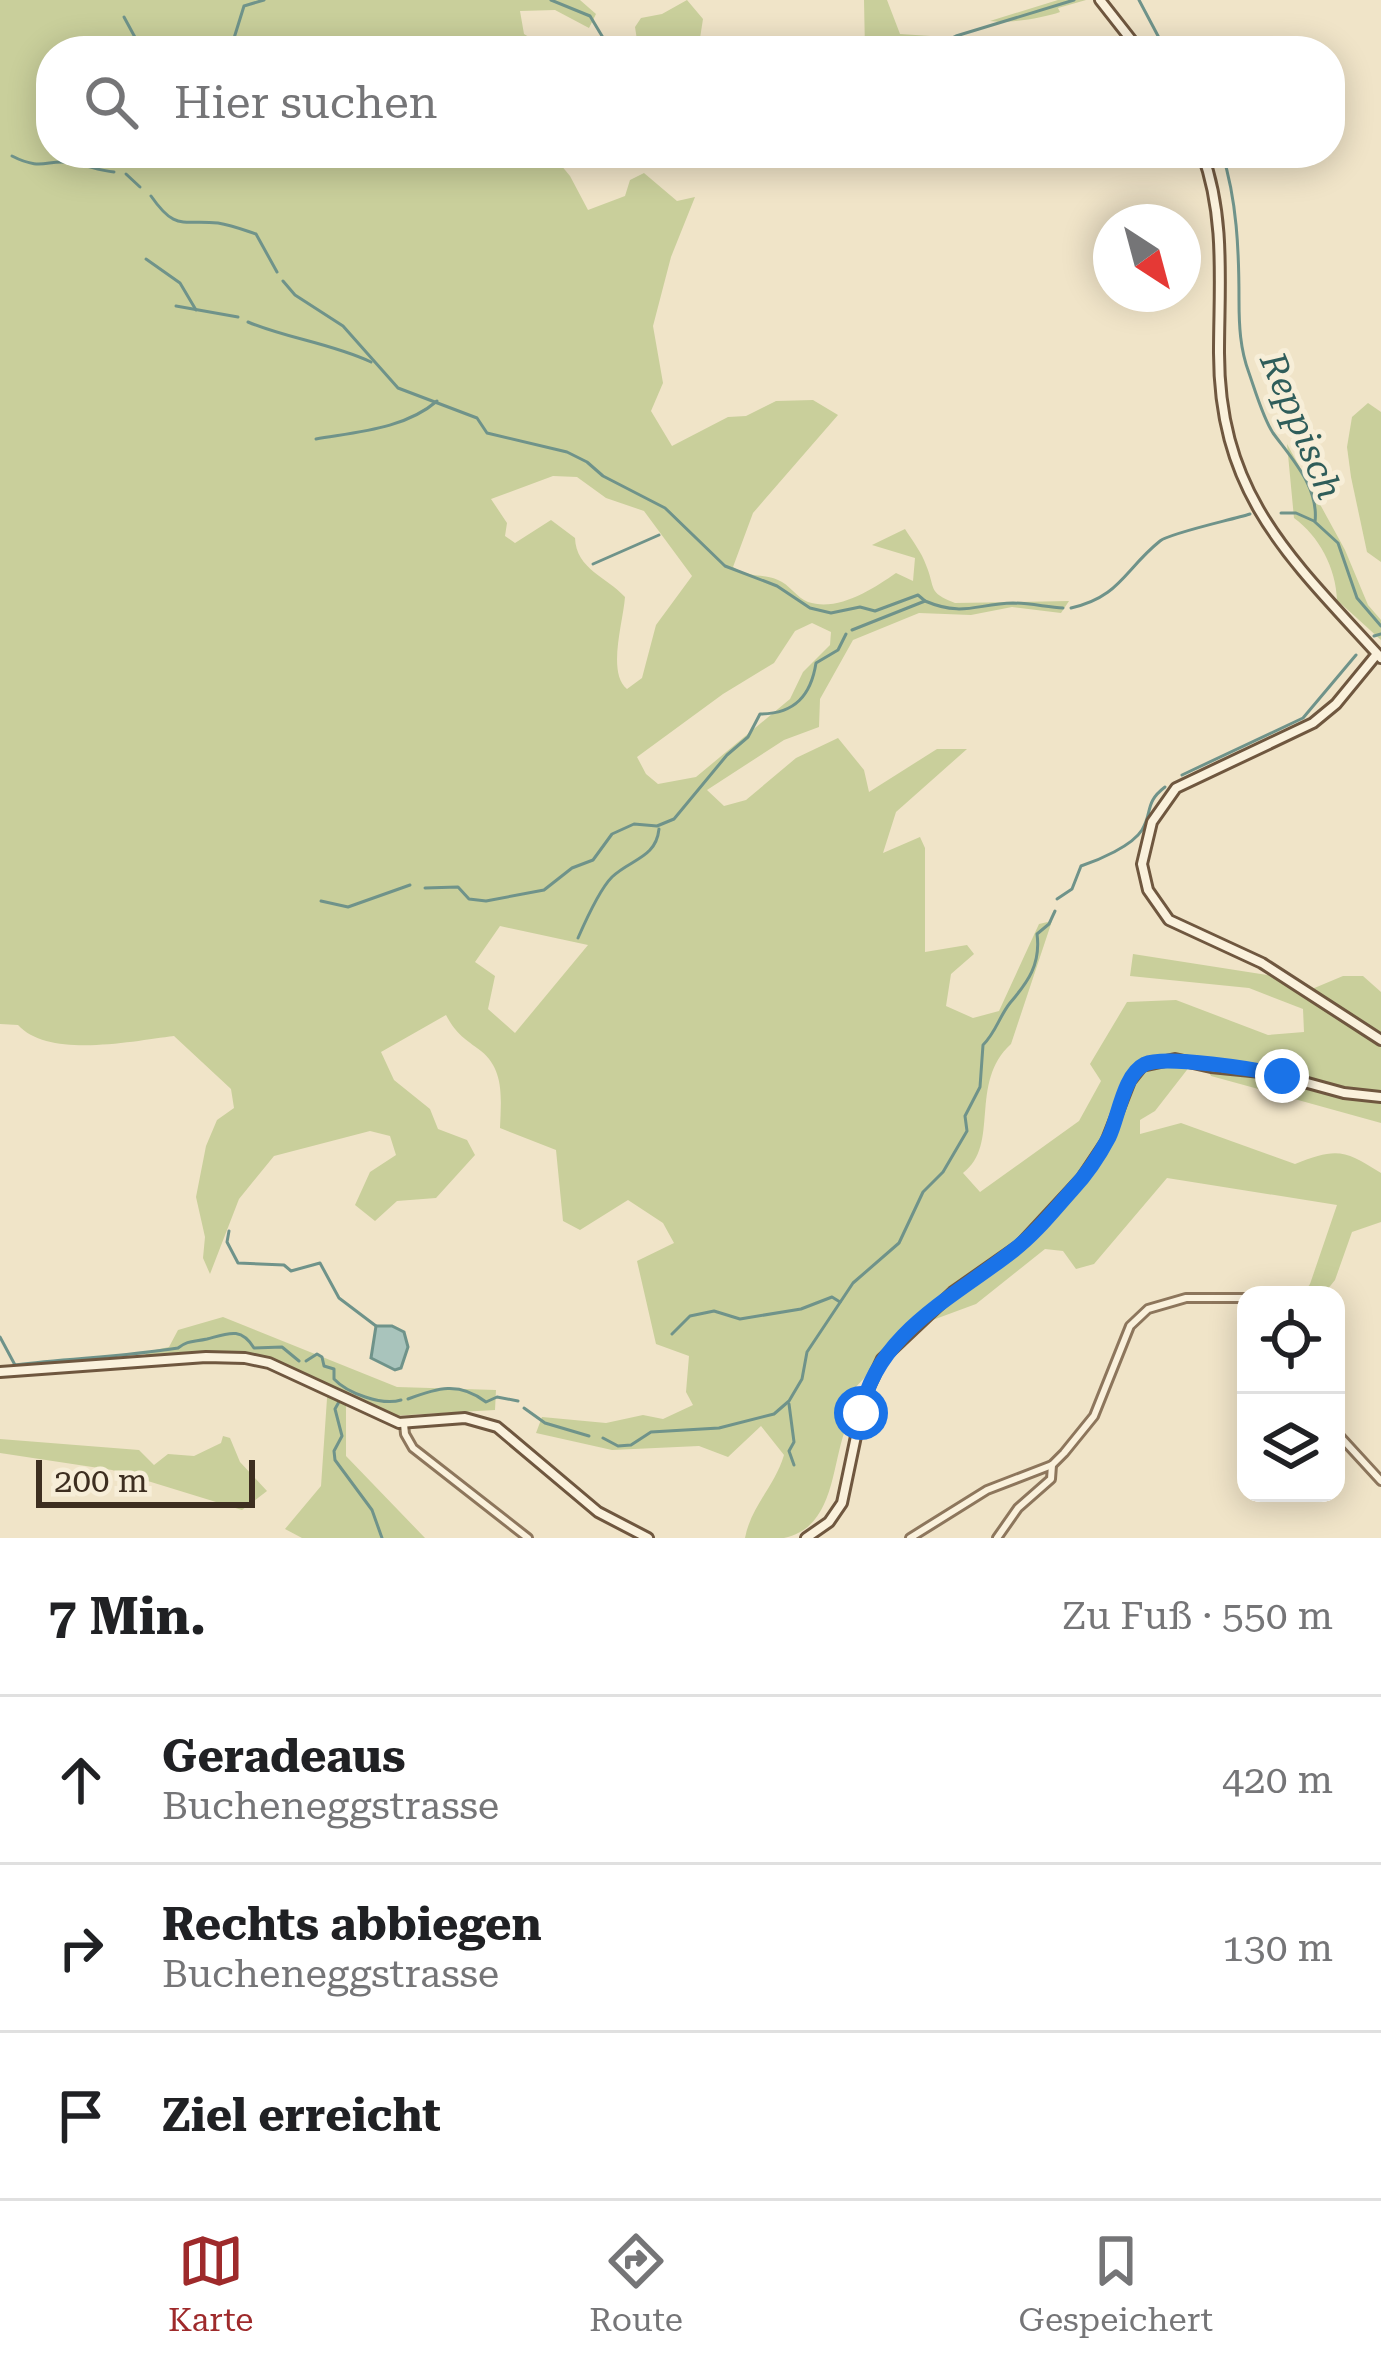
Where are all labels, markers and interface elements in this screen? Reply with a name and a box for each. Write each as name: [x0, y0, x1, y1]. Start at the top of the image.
search box: [36, 36, 1345, 168]
icon: search: [78, 69, 144, 135]
text: Hier suchen: [174, 76, 438, 129]
north arrow: [1093, 204, 1201, 312]
water label: Reppisch: [1251, 345, 1351, 506]
route end: [1255, 1049, 1309, 1103]
map controls: [1237, 1286, 1345, 1502]
button: locate: [1237, 1286, 1345, 1394]
route start: [834, 1386, 888, 1440]
button: layers: [1237, 1394, 1345, 1502]
scale bar: [36, 1454, 255, 1507]
text: 200 m: [54, 1461, 148, 1500]
text: 7 Min.: [48, 1587, 206, 1646]
text: Zu Fuß · 550 m: [1062, 1593, 1333, 1639]
text: Geradeaus: [162, 1730, 405, 1783]
icon: ahead: [48, 1747, 114, 1813]
text: 420 m: [1222, 1757, 1333, 1803]
text: Bucheneggstrasse: [162, 1783, 499, 1829]
text: Rechts abbiegen: [162, 1898, 542, 1951]
icon: right: [48, 1915, 114, 1981]
text: 130 m: [1222, 1925, 1333, 1971]
text: Bucheneggstrasse: [162, 1951, 499, 1997]
icon: arrive: [48, 2083, 114, 2149]
text: Ziel erreicht: [162, 2089, 441, 2142]
tab: Karte: [168, 2228, 254, 2339]
tab: Route: [589, 2228, 683, 2339]
tab: Gespeichert: [1019, 2228, 1213, 2339]

